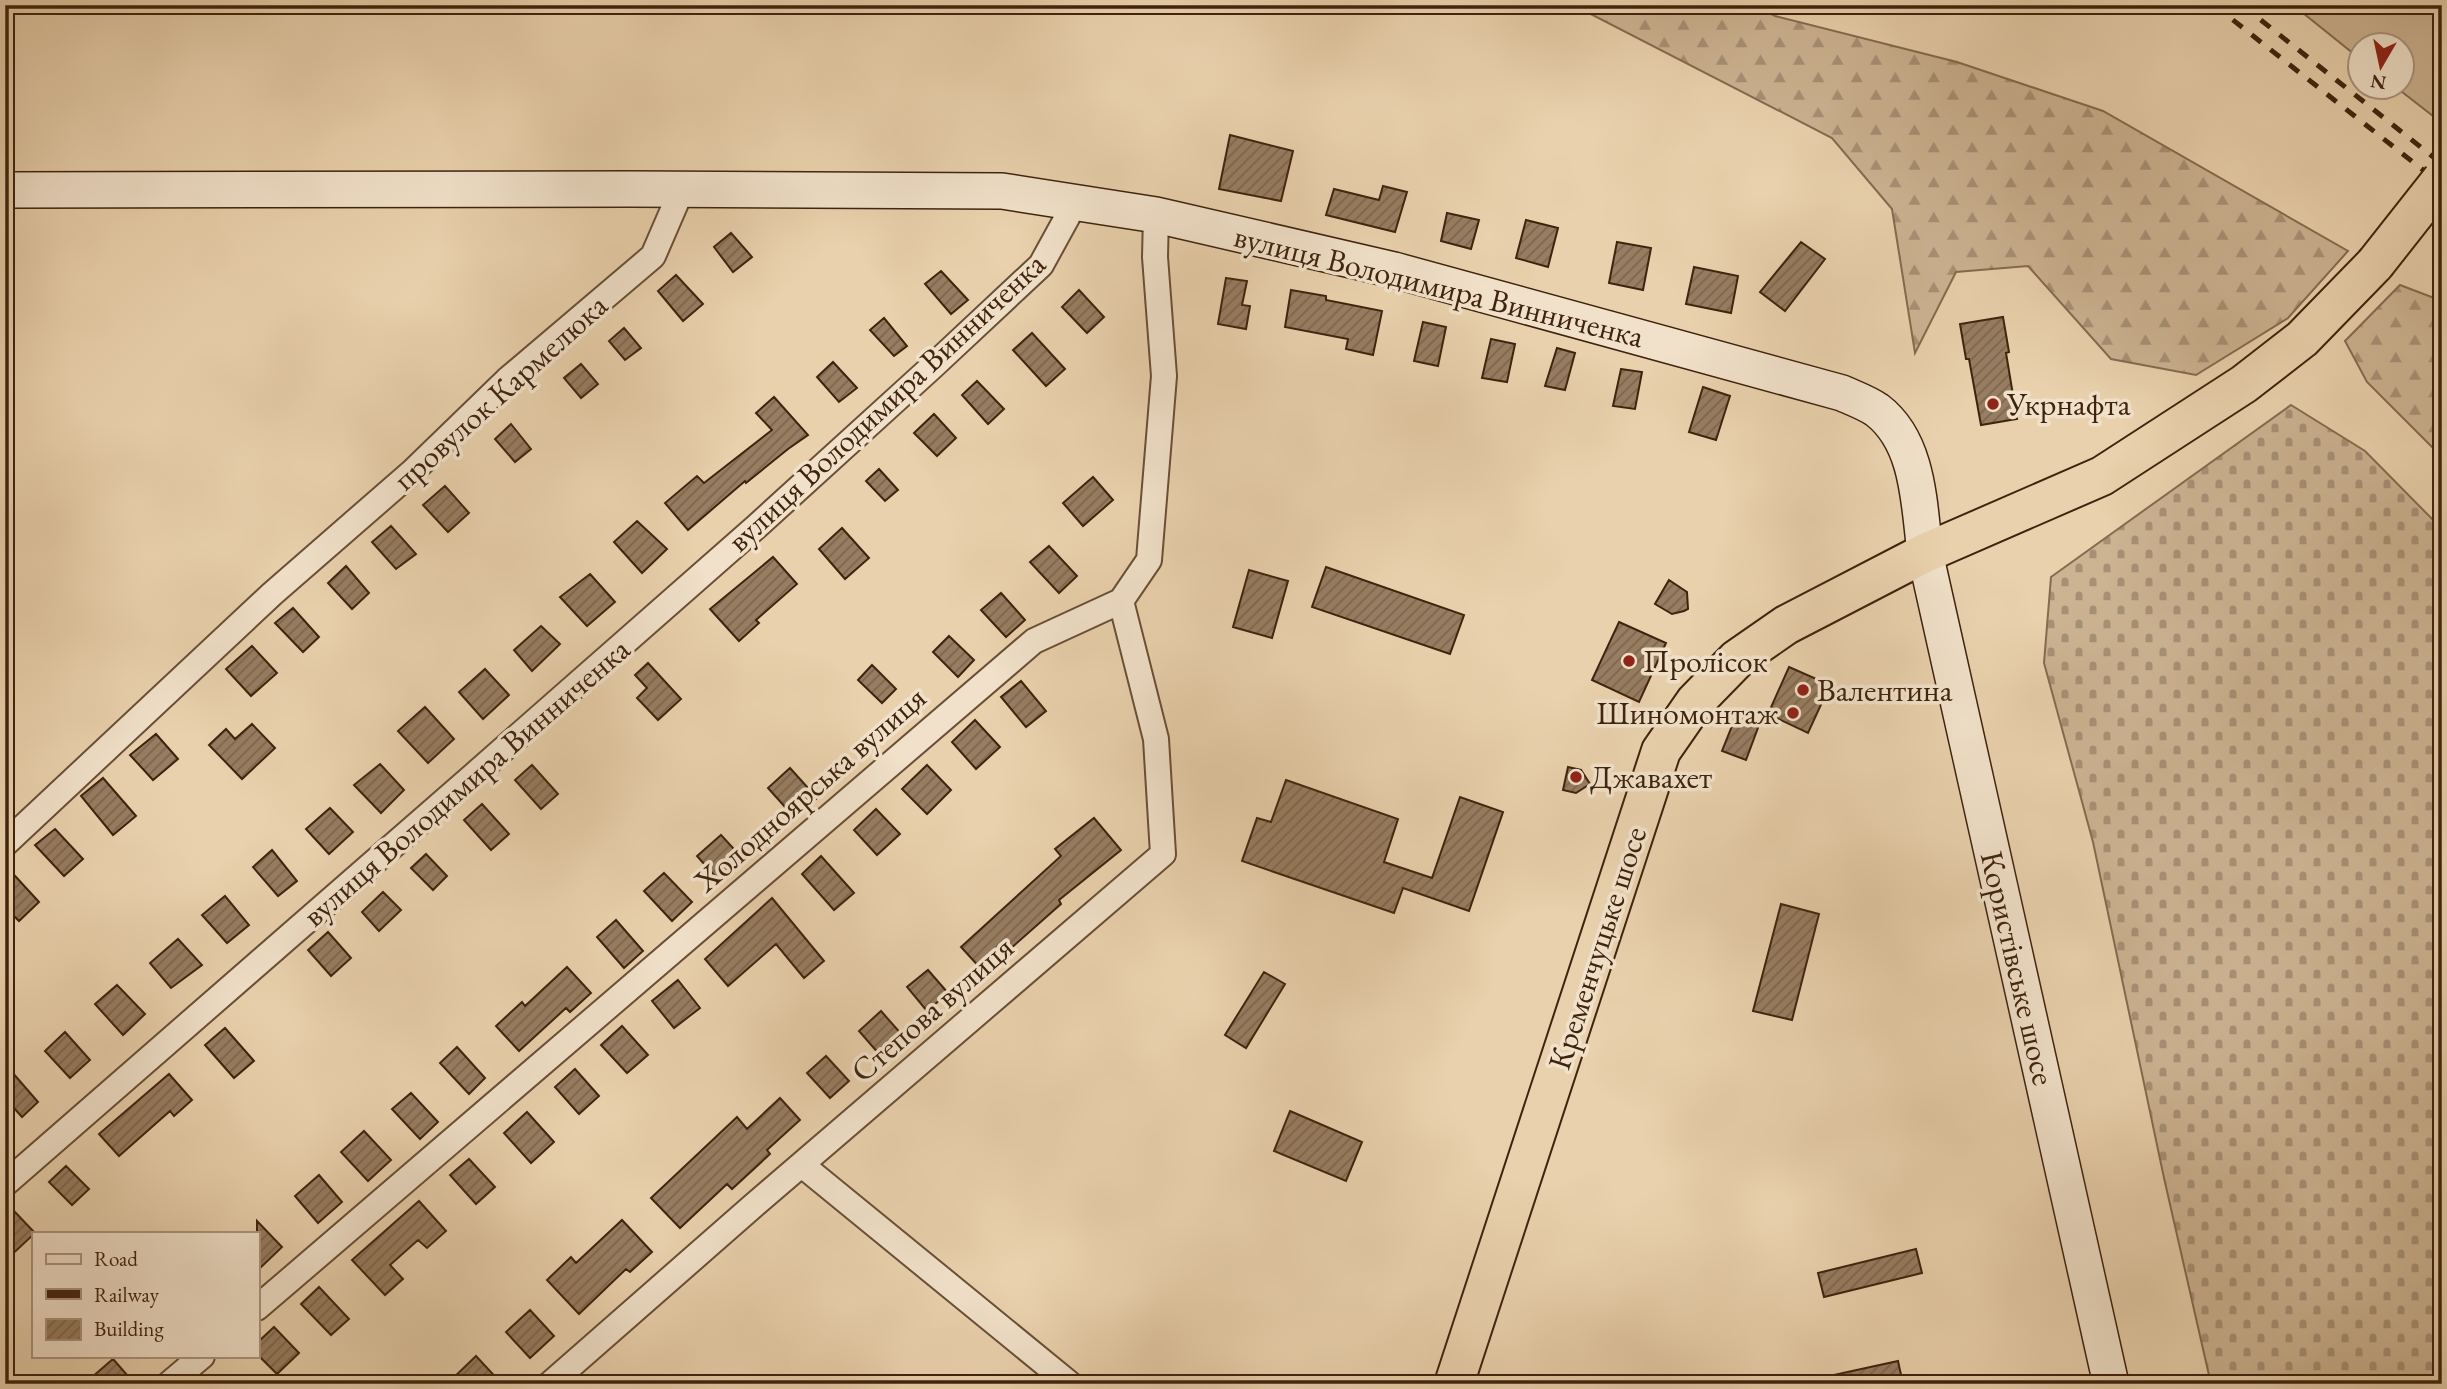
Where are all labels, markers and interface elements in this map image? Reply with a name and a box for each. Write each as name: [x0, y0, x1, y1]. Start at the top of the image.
north arrow: [2346, 32, 2416, 102]
text: N: [2368, 69, 2388, 96]
street label: вулиця Володимира Винниченка: [1230, 215, 1648, 357]
street label: вулиця Володимира Винниченка: [718, 243, 1054, 561]
street label: провулок Кармелюка: [384, 284, 616, 499]
place label: Укрнафта: [2006, 383, 2131, 425]
marker: Укрнафта: [1985, 396, 2001, 412]
street label: вулиця Володимира Винниченка: [294, 628, 639, 936]
place label: Пролісок: [1643, 640, 1768, 682]
marker: Пролісок: [1621, 653, 1637, 669]
place label: Валентина: [1817, 669, 1953, 711]
street label: Холодноярська вулиця: [685, 677, 935, 902]
marker: Валентина: [1795, 682, 1811, 698]
place label: Шиномонтаж: [1596, 692, 1779, 734]
marker: Шиномонтаж: [1785, 705, 1801, 721]
place label: Джавахет: [1590, 756, 1712, 798]
marker: Джавахет: [1568, 769, 1584, 785]
street label: Кременчуцьке шосе: [1538, 821, 1656, 1075]
street label: Користівське шосе: [1971, 847, 2065, 1089]
street label: Степова вулиця: [842, 927, 1022, 1091]
legend: [32, 1232, 259, 1358]
text: Road: [94, 1245, 138, 1272]
text: Railway: [94, 1281, 160, 1308]
text: Building: [94, 1315, 164, 1342]

